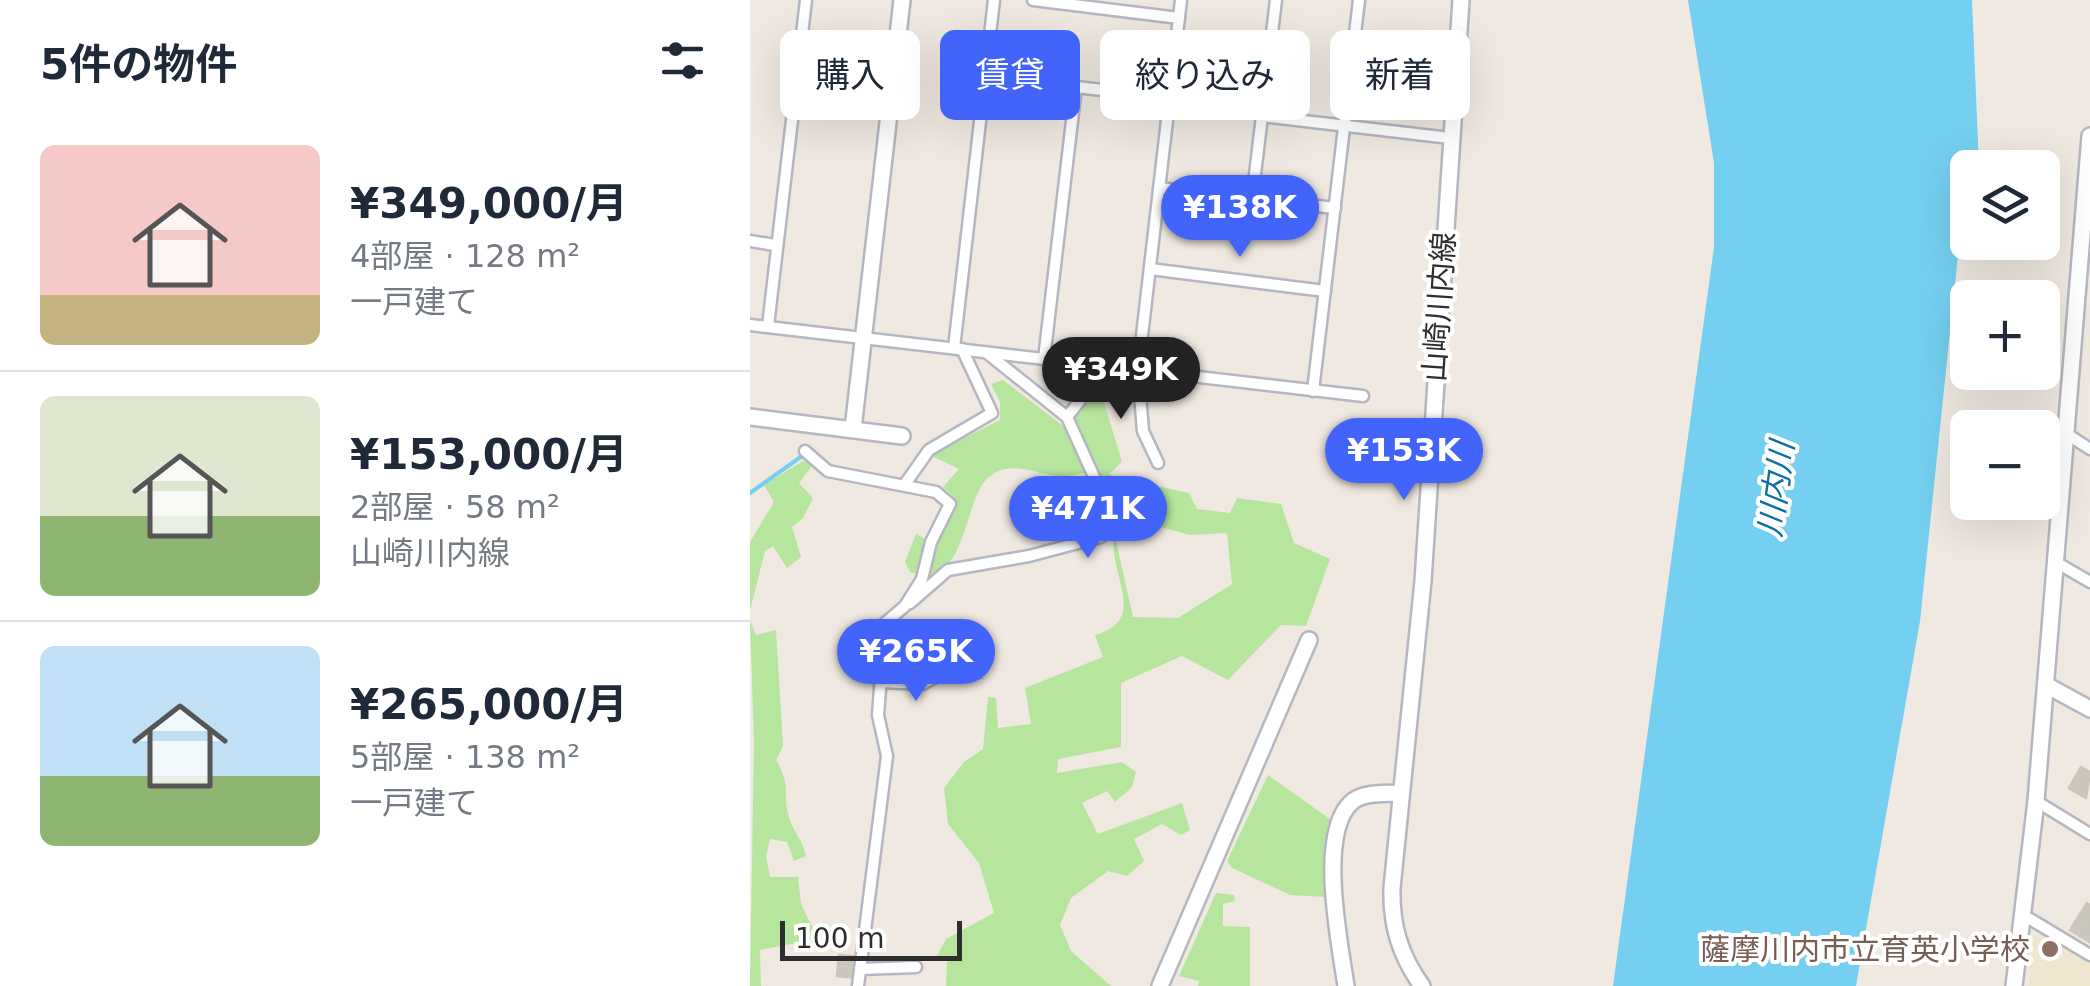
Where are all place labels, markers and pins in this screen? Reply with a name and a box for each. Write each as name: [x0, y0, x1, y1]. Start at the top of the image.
pin: ¥138K: [1170, 175, 1310, 260]
pin: ¥349K: [1051, 337, 1191, 422]
pin: ¥153K: [1334, 418, 1474, 503]
pin: ¥471K: [1018, 476, 1158, 561]
pin: ¥265K: [846, 619, 986, 704]
place label: 薩摩川内市立育英小学校: [1700, 932, 2030, 967]
marker: 薩摩川内市立育英小学校: [2039, 938, 2061, 960]

